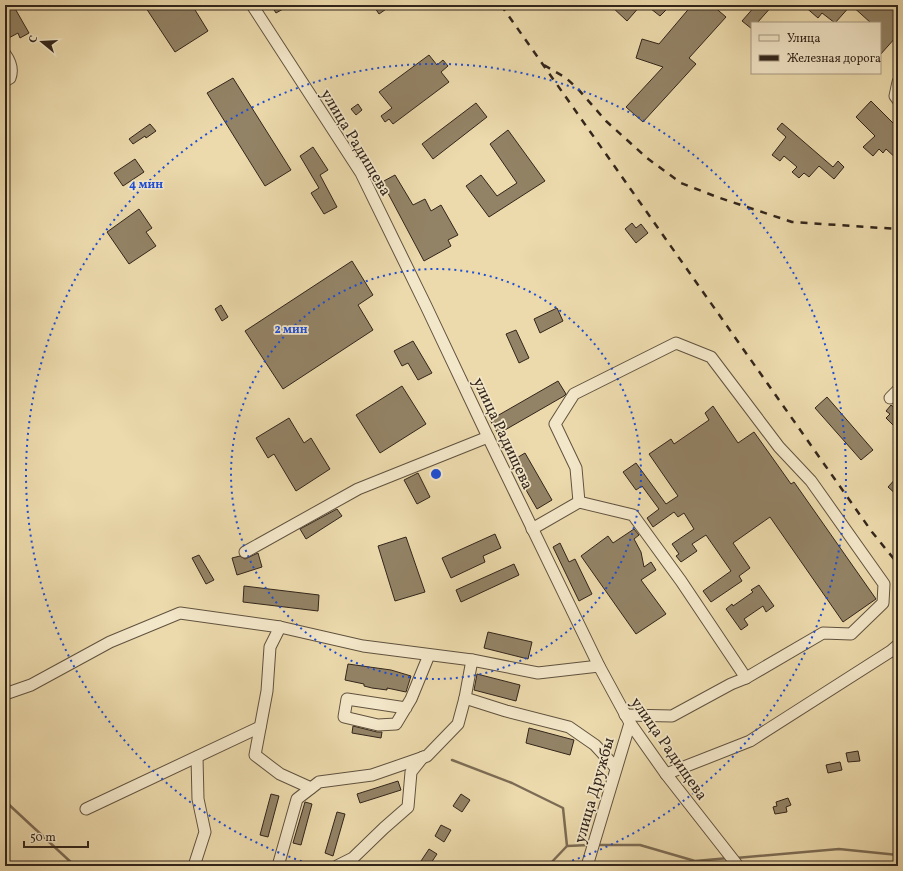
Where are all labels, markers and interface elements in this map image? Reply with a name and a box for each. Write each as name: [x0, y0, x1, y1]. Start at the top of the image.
north arrow: [22, 22, 62, 62]
legend: [751, 22, 881, 74]
text: Улица: [787, 31, 820, 47]
text: С: [26, 34, 42, 45]
text: Железная дорога: [787, 51, 881, 67]
street label: улица Радищева: [315, 85, 396, 201]
text: 4 мин: [129, 177, 163, 193]
text: 2 мин: [274, 322, 308, 338]
street label: улица Радищева: [467, 374, 538, 494]
centre of rings: [429, 467, 443, 481]
street label: улица Радищева: [625, 693, 712, 805]
street label: улица Дружбы: [569, 735, 621, 846]
scale bar: [24, 823, 88, 849]
text: 50 m: [30, 830, 56, 846]

